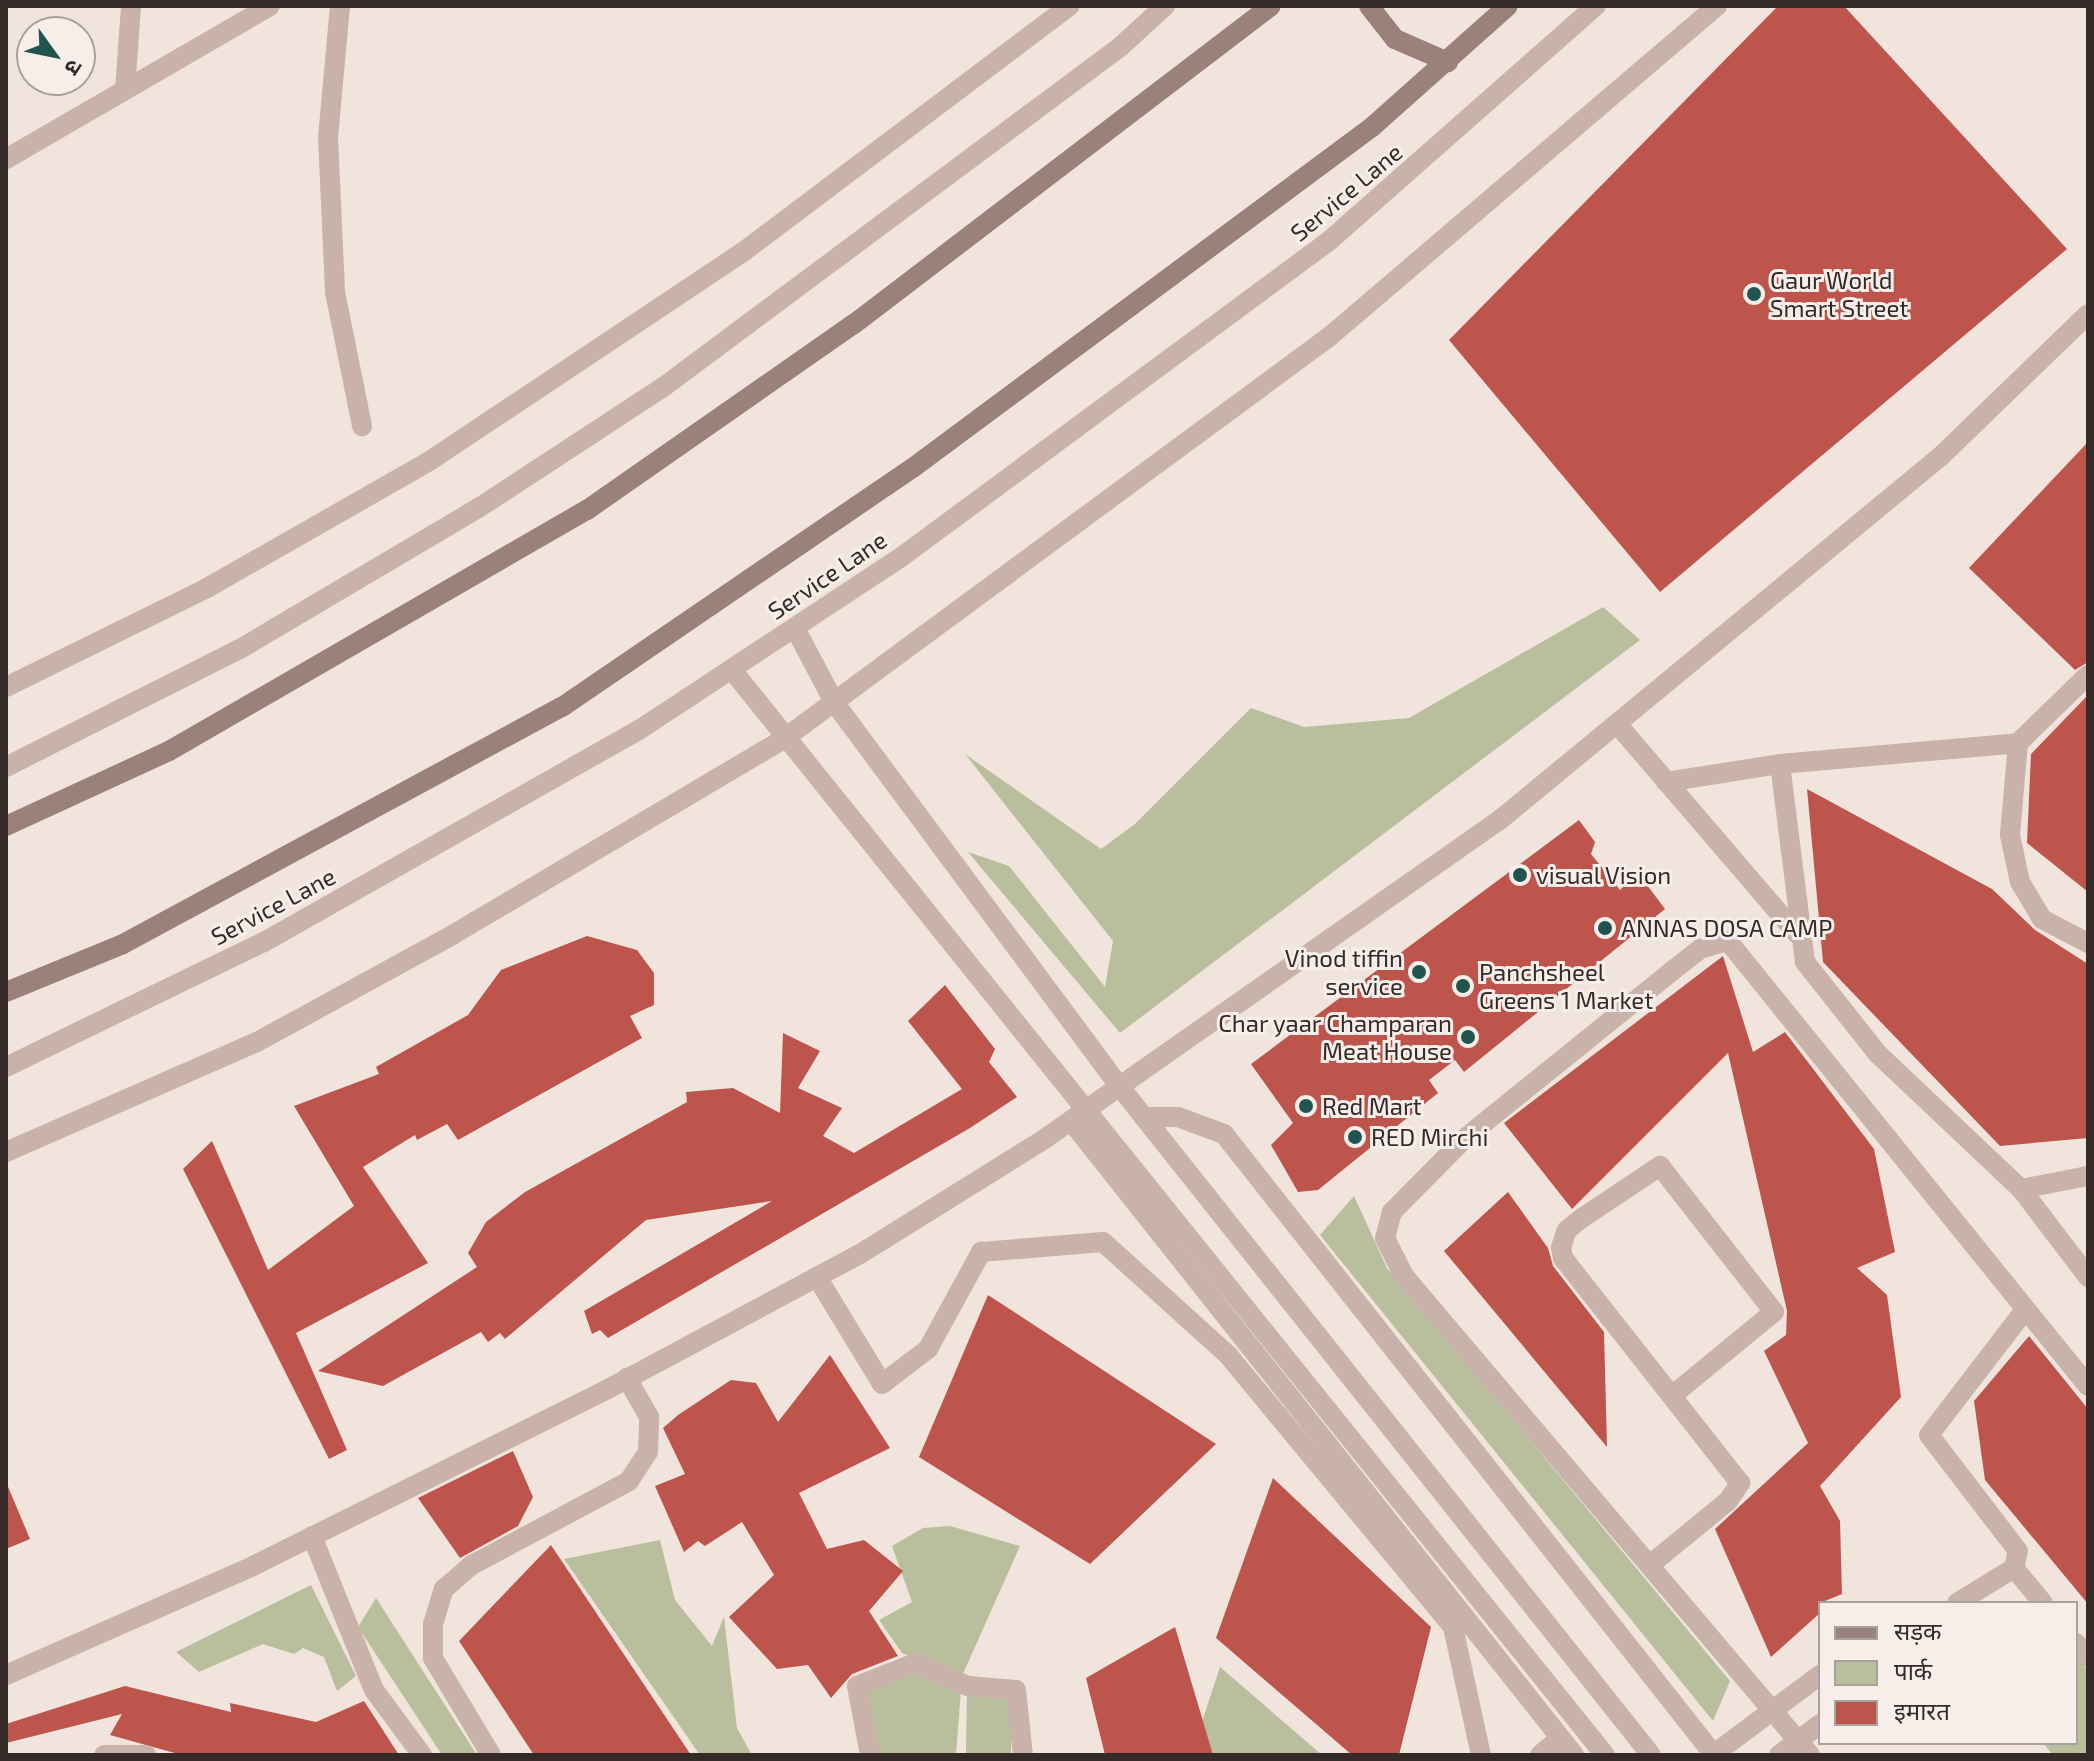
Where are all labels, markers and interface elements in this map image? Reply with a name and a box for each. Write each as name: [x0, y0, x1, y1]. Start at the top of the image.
north arrow: [16, 16, 96, 96]
text: उ: [60, 56, 89, 80]
street label: Service Lane: [1284, 137, 1408, 247]
place label: Gaur World Smart Street: [1770, 266, 1908, 322]
marker: Gaur World Smart Street: [1745, 285, 1763, 303]
street label: Service Lane: [762, 525, 892, 625]
street label: Service Lane: [206, 861, 340, 951]
place label: visual Vision: [1536, 861, 1672, 889]
marker: visual Vision: [1511, 866, 1529, 884]
place label: ANNAS DOSA CAMP: [1621, 914, 1833, 942]
marker: ANNAS DOSA CAMP: [1596, 919, 1614, 937]
place label: Vinod tiffin service: [1284, 944, 1403, 1000]
place label: Panchsheel Greens 1 Market: [1479, 958, 1653, 1014]
marker: Vinod tiffin service: [1410, 963, 1428, 981]
marker: Panchsheel Greens 1 Market: [1454, 977, 1472, 995]
place label: Char yaar Champaran Meat House: [1217, 1009, 1452, 1065]
marker: Char yaar Champaran Meat House: [1459, 1028, 1477, 1046]
place label: Red Mart: [1322, 1092, 1422, 1120]
marker: Red Mart: [1297, 1097, 1315, 1115]
place label: RED Mirchi: [1371, 1123, 1489, 1151]
marker: RED Mirchi: [1346, 1128, 1364, 1146]
legend: [1818, 1601, 2078, 1745]
text: सड़क: [1894, 1616, 1942, 1645]
text: पार्क: [1894, 1656, 1932, 1685]
text: इमारत: [1894, 1696, 1950, 1725]

